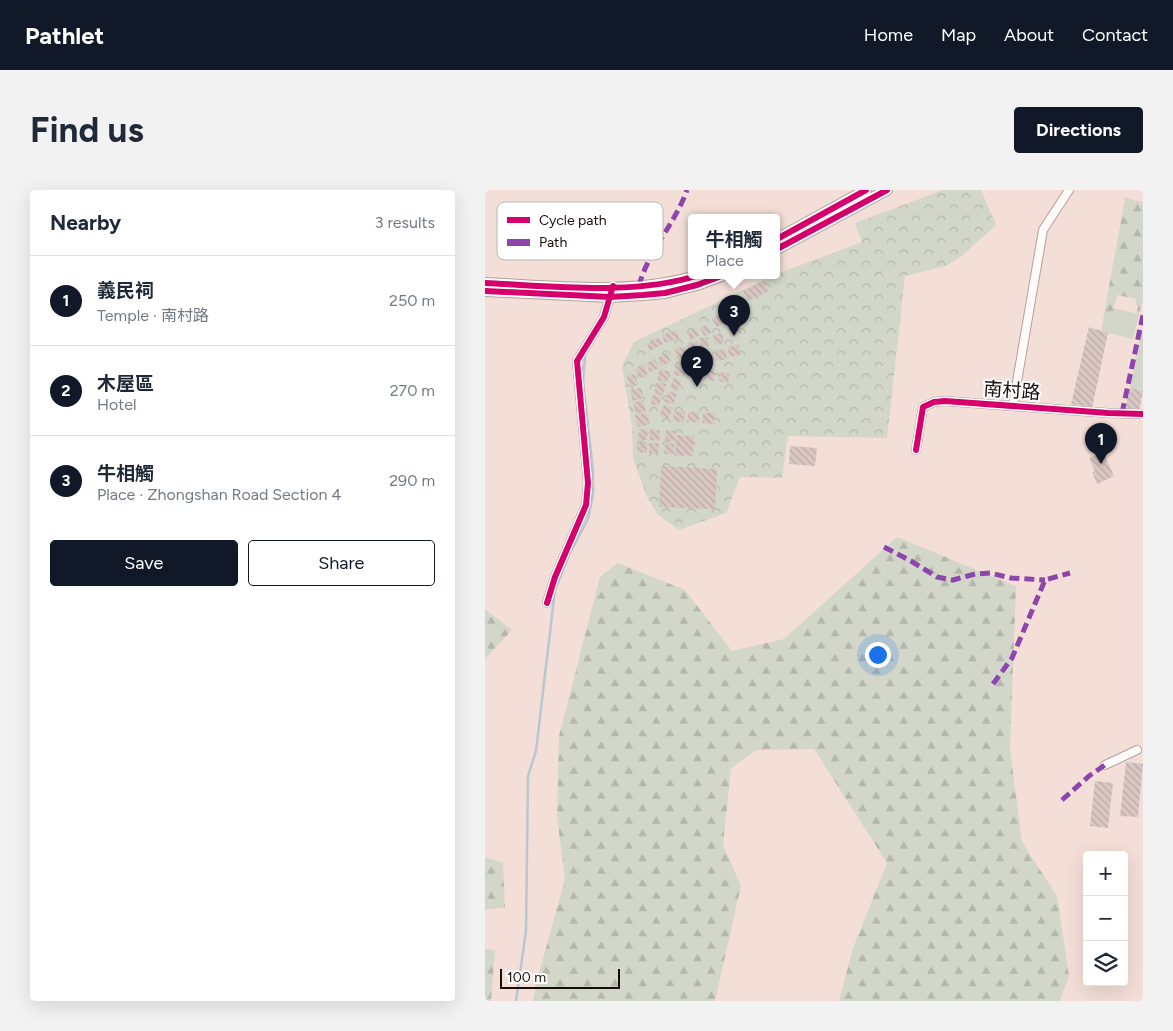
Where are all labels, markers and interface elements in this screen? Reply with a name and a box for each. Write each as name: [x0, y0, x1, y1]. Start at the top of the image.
text: Pathlet: [25, 21, 104, 50]
text: Home: [864, 24, 913, 46]
text: Map: [941, 24, 976, 46]
text: About: [1004, 24, 1054, 46]
text: Contact: [1082, 24, 1148, 46]
button: Directions: [1014, 107, 1143, 153]
text: Find us: [30, 109, 144, 151]
legend: [497, 202, 663, 260]
text: Nearby: [50, 210, 121, 235]
text: Cycle path: [539, 212, 607, 229]
text: 3 results: [375, 213, 435, 232]
popup: [688, 214, 780, 279]
text: 牛相觸: [705, 228, 763, 251]
text: Path: [539, 234, 567, 251]
text: Place: [705, 251, 744, 270]
text: 義民祠: [97, 279, 154, 302]
text: 1: [63, 291, 69, 310]
text: 250 m: [389, 291, 435, 310]
pin: 3: [718, 295, 750, 336]
text: Temple · 南村路: [97, 306, 209, 325]
pin: 2: [681, 346, 713, 387]
text: 木屋區: [97, 372, 154, 395]
street label: 南村路: [983, 377, 1041, 404]
text: 2: [61, 381, 71, 400]
text: 270 m: [390, 381, 435, 400]
text: Hotel: [97, 395, 137, 414]
pin: 1: [1085, 423, 1117, 464]
text: 牛相觸: [97, 462, 154, 485]
text: 3: [62, 471, 70, 490]
text: 290 m: [389, 471, 435, 490]
text: Place · Zhongshan Road Section 4: [97, 485, 341, 504]
button: Save: [50, 540, 238, 586]
button: Share: [248, 540, 435, 586]
your location: [865, 642, 891, 668]
map controls: [1083, 851, 1128, 986]
button: +: [1083, 851, 1128, 896]
button: −: [1083, 896, 1128, 941]
button: layers: [1083, 941, 1128, 986]
scale bar: [500, 966, 620, 989]
text: 100 m: [507, 969, 546, 986]

